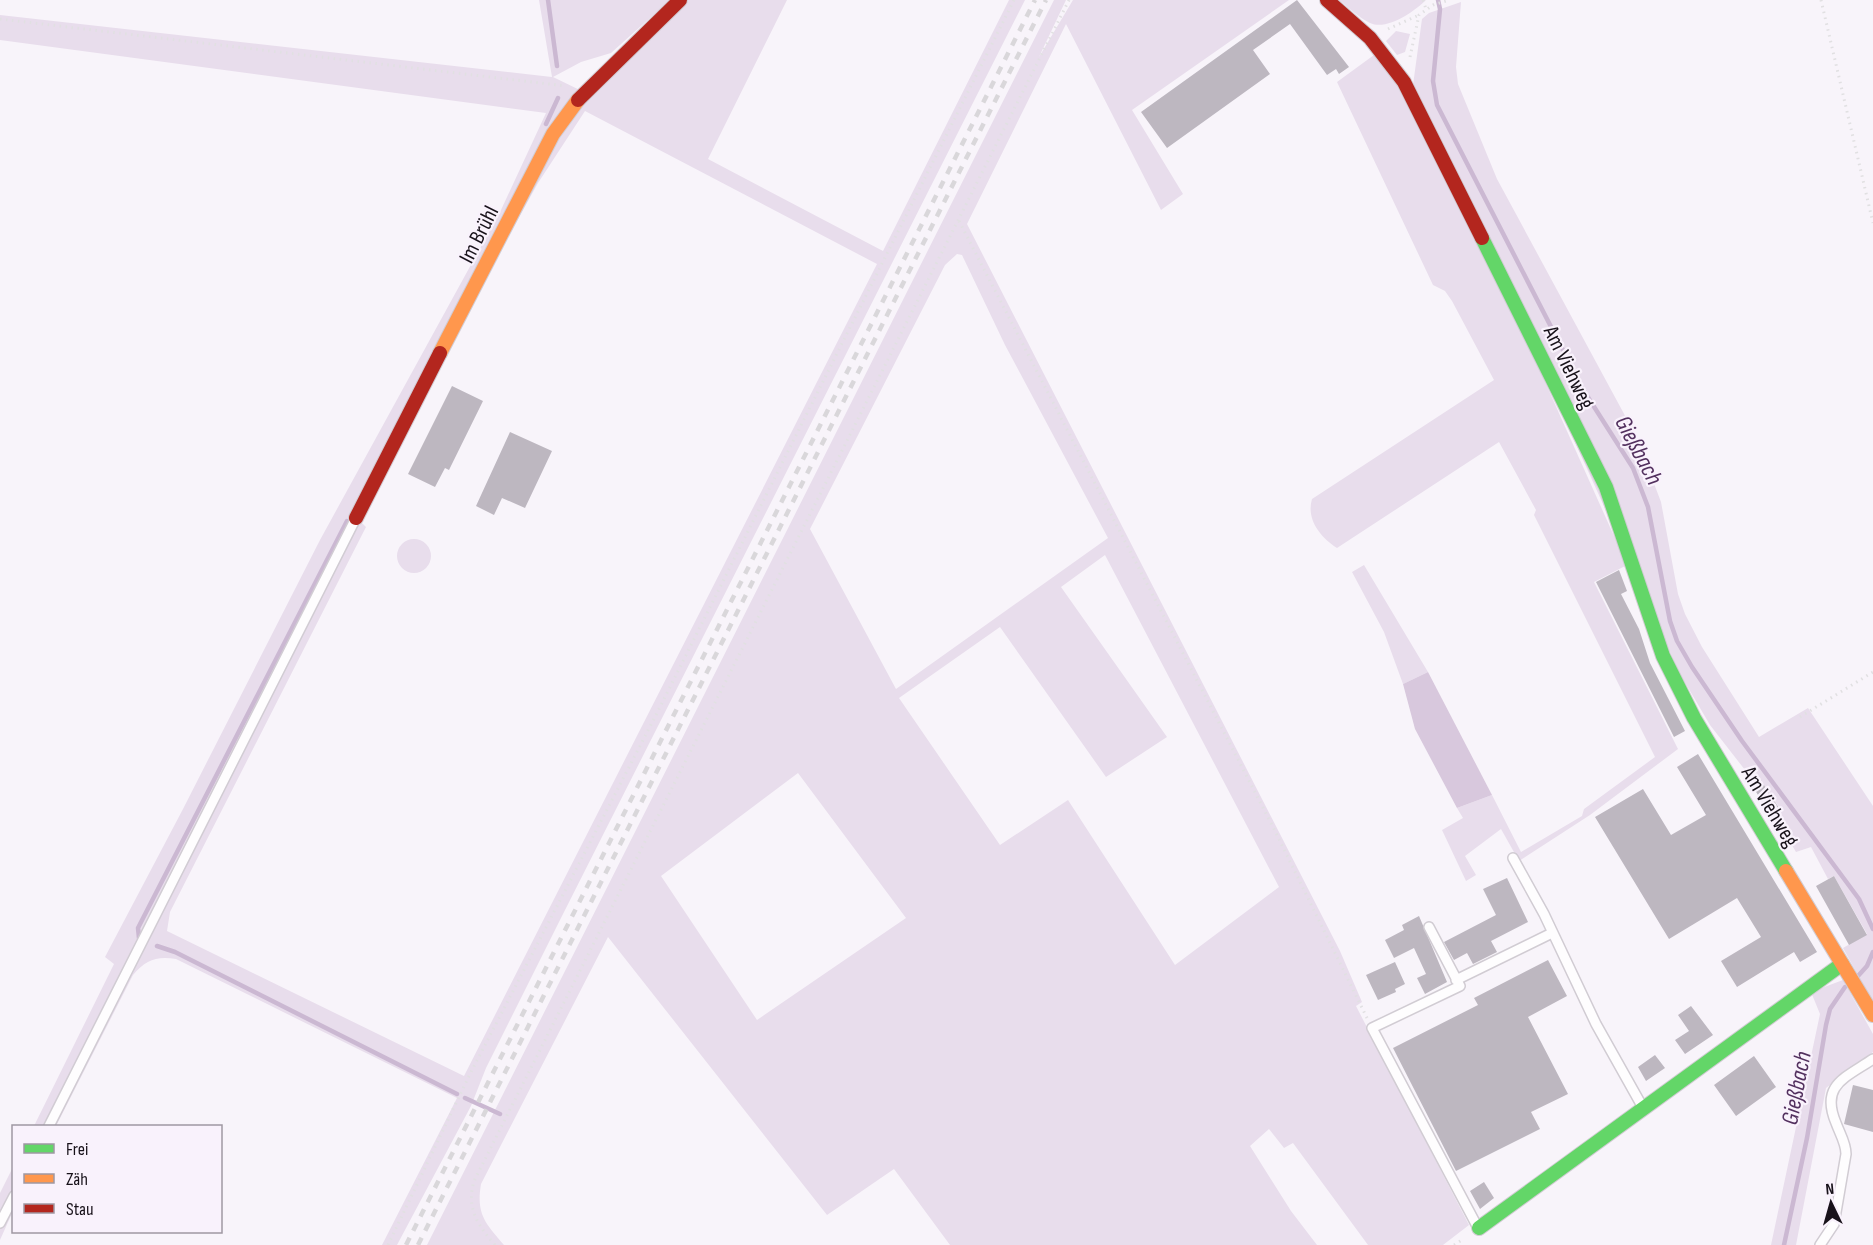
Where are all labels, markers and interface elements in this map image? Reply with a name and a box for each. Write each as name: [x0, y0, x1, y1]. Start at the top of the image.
street label: Im Brühl: [453, 201, 505, 268]
street label: Am Viehweg: [1536, 321, 1601, 414]
water label: Gießbach: [1608, 411, 1669, 490]
street label: Am Viehweg: [1735, 761, 1804, 852]
water label: Gießbach: [1775, 1049, 1818, 1127]
legend: [12, 1125, 222, 1233]
text: Frei: [66, 1139, 88, 1160]
text: Zäh: [66, 1169, 88, 1190]
north arrow: [1801, 1173, 1861, 1233]
text: N: [1825, 1180, 1835, 1199]
text: Stau: [66, 1199, 94, 1220]

